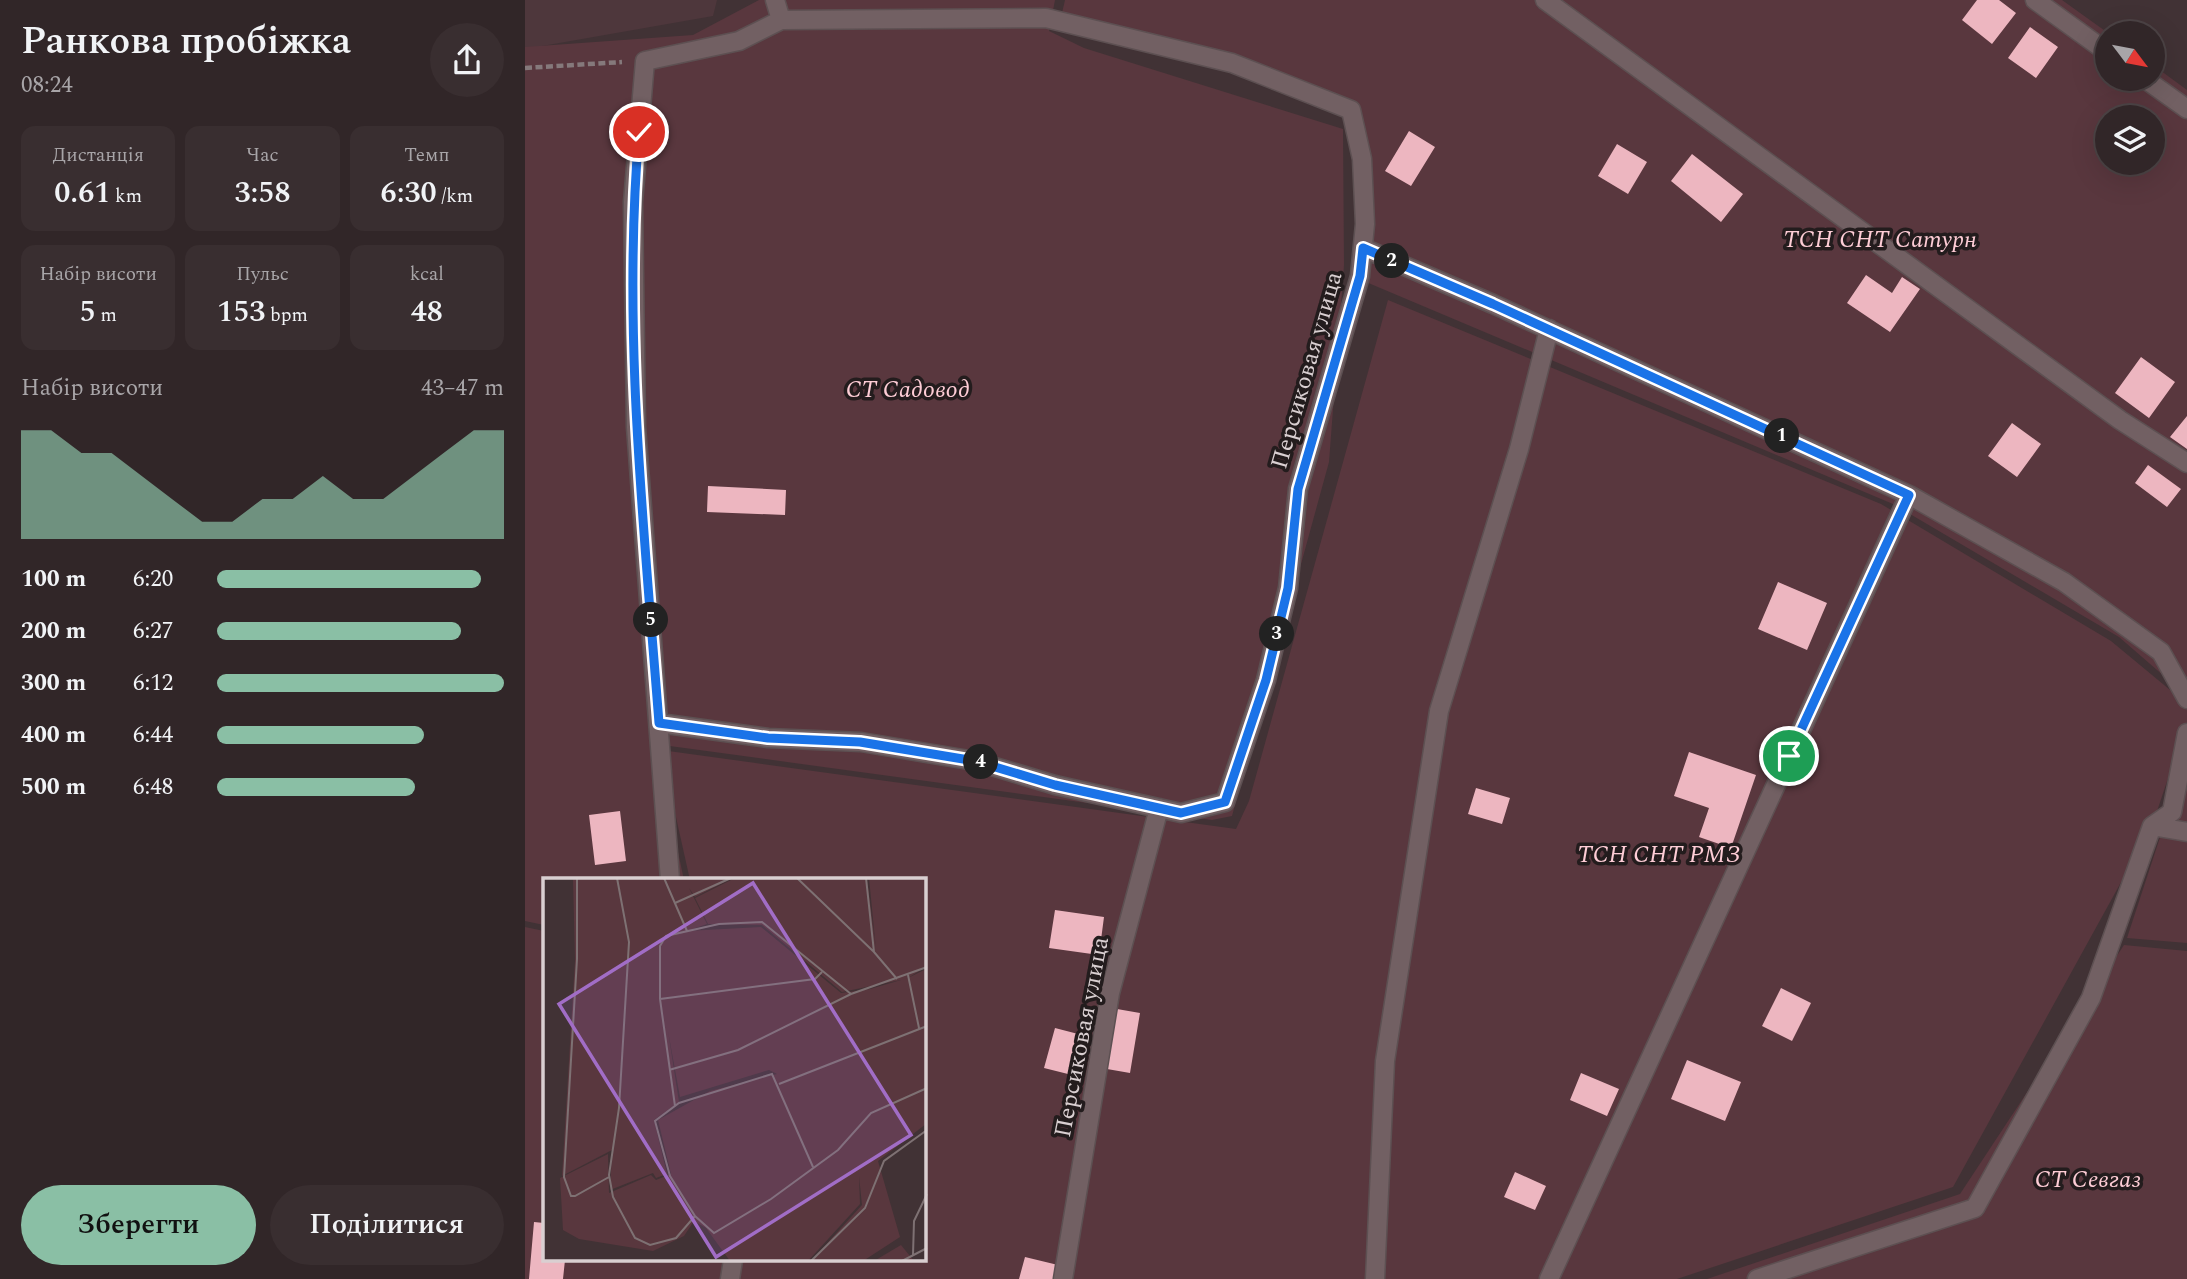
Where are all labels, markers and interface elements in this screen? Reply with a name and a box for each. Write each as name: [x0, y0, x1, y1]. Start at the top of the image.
text: Ранкова пробіжка: [21, 13, 351, 71]
north arrow: [2095, 21, 2165, 91]
map controls: [2095, 21, 2165, 175]
button: share: [430, 23, 504, 97]
text: 08:24: [21, 68, 73, 103]
pin: [609, 102, 669, 162]
button: layers: [2095, 105, 2165, 175]
icon: check: [620, 113, 658, 151]
text: Дистанція: [52, 141, 144, 170]
text: Час: [246, 141, 279, 170]
text: Темп: [404, 141, 449, 170]
text: 0.61: [54, 170, 110, 216]
text: 3:58: [234, 170, 291, 216]
text: 6:30: [381, 170, 437, 216]
text: km: [110, 182, 142, 211]
text: /km: [437, 182, 473, 211]
park label: ТСН СНТ Сатурн: [1783, 222, 1977, 258]
pin: 2: [1375, 244, 1409, 278]
text: 2: [1386, 246, 1397, 275]
text: Набір висоти: [39, 260, 157, 289]
text: Пульс: [236, 260, 289, 289]
text: kcal: [410, 260, 444, 289]
street label: Персиковая улица: [1262, 267, 1352, 473]
text: 5: [80, 289, 96, 335]
text: 153: [217, 289, 265, 335]
text: 48: [411, 289, 443, 335]
text: m: [96, 301, 117, 330]
text: bpm: [265, 301, 308, 330]
text: Набір висоти: [21, 371, 163, 406]
text: 43–47 m: [421, 371, 504, 406]
park label: СТ Садовод: [846, 372, 970, 408]
pin: 1: [1765, 418, 1799, 453]
text: 1: [1776, 421, 1787, 450]
text: 100 m: [21, 562, 86, 597]
text: 6:20: [133, 562, 173, 597]
pin: 5: [633, 602, 669, 638]
text: 5: [645, 605, 656, 634]
text: 200 m: [21, 614, 86, 649]
text: 6:27: [133, 614, 173, 649]
pin: 3: [1259, 616, 1295, 652]
text: 3: [1271, 619, 1282, 648]
text: 300 m: [21, 666, 86, 701]
text: 6:12: [133, 666, 173, 701]
text: 400 m: [21, 718, 86, 753]
text: 6:44: [133, 718, 173, 753]
pin: [1759, 726, 1819, 786]
icon: arrive: [1770, 737, 1808, 775]
pin: 4: [963, 744, 999, 780]
text: 4: [975, 747, 986, 776]
text: 500 m: [21, 770, 86, 805]
text: 6:48: [133, 770, 173, 805]
park label: ТСН СНТ РМЗ: [1577, 837, 1741, 873]
inset map: [543, 878, 926, 1262]
street label: Персиковая улица: [1045, 933, 1119, 1141]
park label: СТ Севгаз: [2035, 1162, 2141, 1198]
button: Зберегти: [21, 1185, 256, 1265]
button: Поділитися: [270, 1185, 504, 1265]

